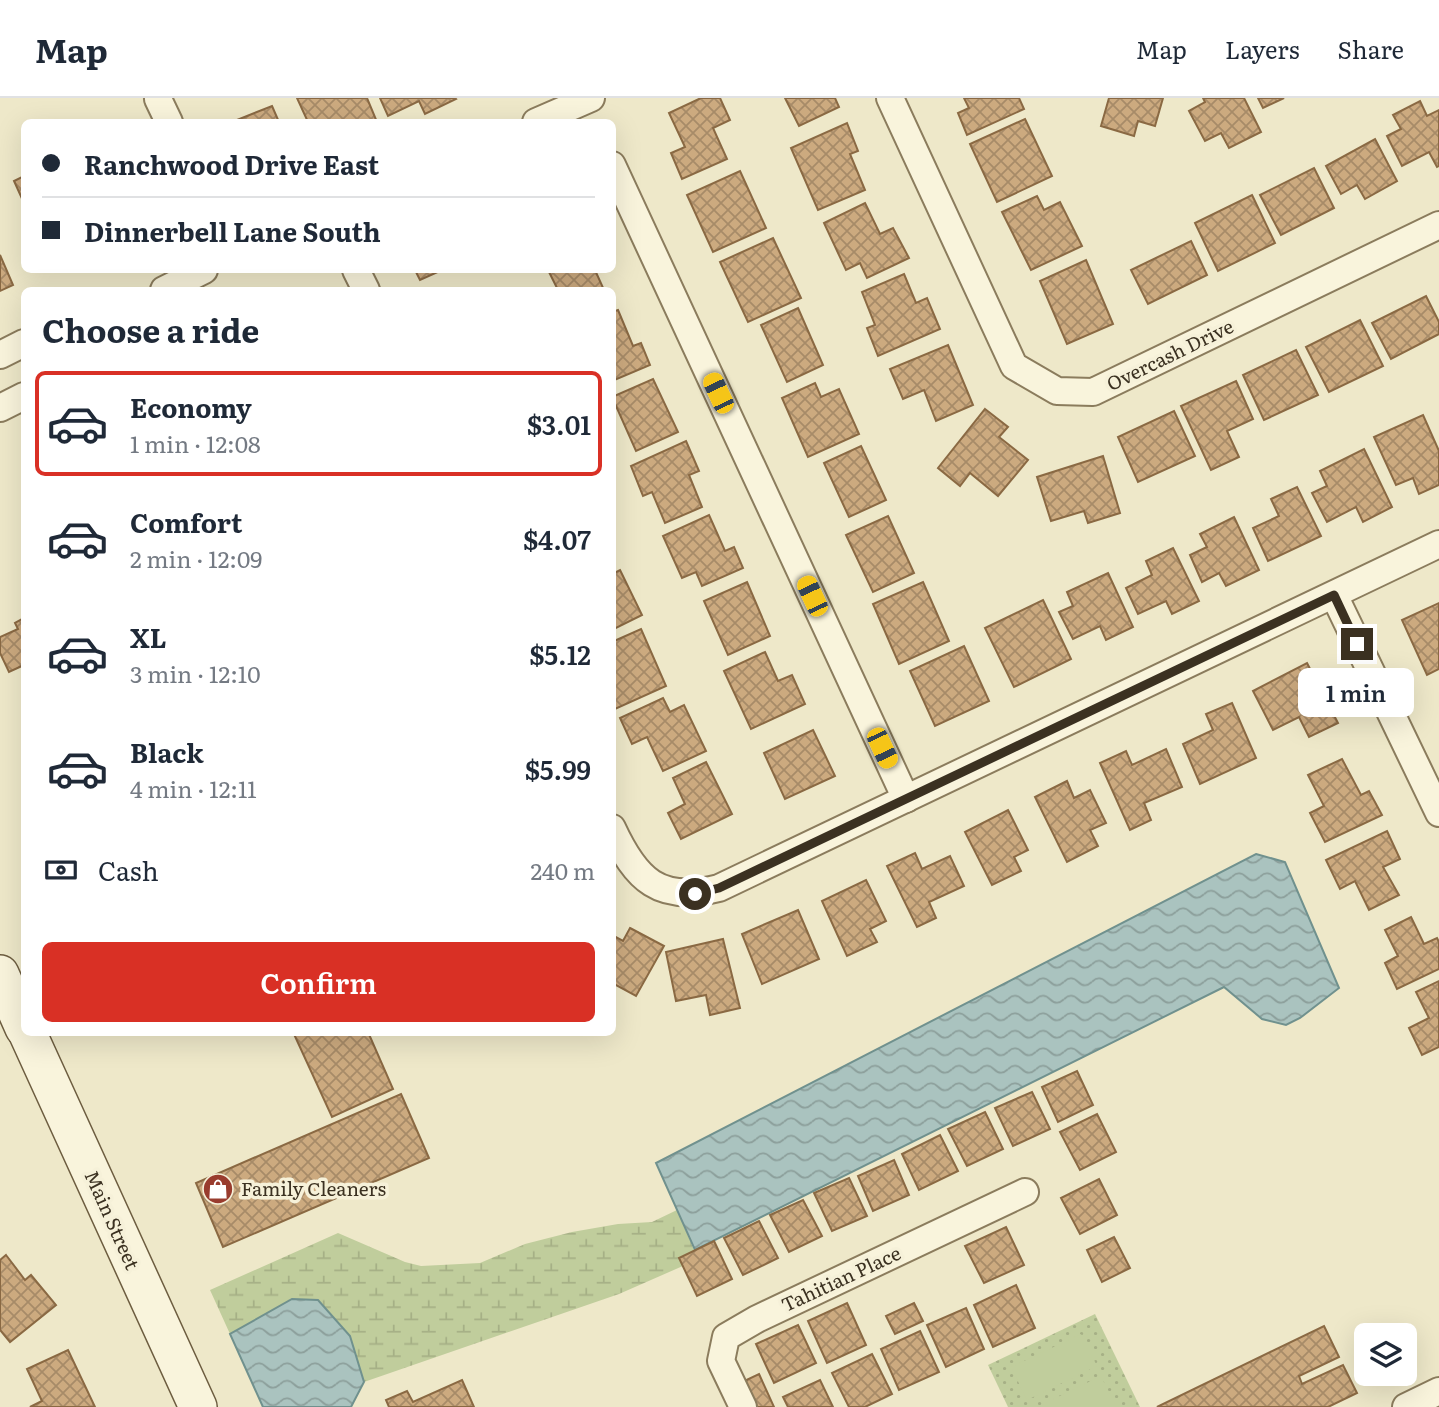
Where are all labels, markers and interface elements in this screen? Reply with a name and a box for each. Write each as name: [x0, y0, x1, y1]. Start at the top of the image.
text: Map: [35, 24, 108, 73]
text: Map: [1136, 31, 1187, 66]
text: Layers: [1225, 31, 1299, 66]
text: Share: [1337, 31, 1404, 66]
text: Ranchwood Drive East: [84, 144, 379, 183]
text: Dinnerbell Lane South: [84, 211, 381, 250]
text: Choose a ride: [42, 305, 259, 353]
street label: Overcash Drive: [1101, 311, 1238, 397]
car: [700, 370, 737, 416]
text: Economy: [130, 387, 252, 426]
icon: car: [46, 392, 109, 455]
text: $3.01: [527, 404, 591, 443]
text: 1 min · 12:08: [130, 426, 261, 460]
text: Comfort: [130, 502, 242, 541]
icon: car: [46, 507, 109, 570]
text: $4.07: [523, 519, 591, 558]
text: 2 min · 12:09: [130, 541, 262, 575]
car: [794, 573, 831, 619]
text: XL: [130, 617, 167, 656]
icon: car: [46, 622, 109, 685]
route end: [1341, 628, 1373, 660]
text: $5.12: [529, 634, 591, 673]
text: 3 min · 12:10: [130, 656, 260, 690]
callout: 1 min: [1299, 668, 1415, 718]
text: 1 min: [1326, 675, 1386, 709]
car: [864, 725, 901, 771]
text: Black: [130, 732, 204, 771]
icon: car: [46, 737, 109, 800]
text: $5.99: [525, 749, 591, 788]
text: 4 min · 12:11: [130, 771, 257, 805]
text: Cash: [98, 850, 159, 889]
icon: cash: [42, 851, 80, 889]
text: 240 m: [530, 853, 595, 887]
route start: [679, 878, 711, 910]
button: Confirm: [42, 942, 595, 1022]
street label: Main Street: [79, 1165, 147, 1274]
shop icon: Family Cleaners: [201, 1172, 235, 1206]
place label: Family Cleaners: [241, 1174, 387, 1202]
street label: Tahitian Place: [776, 1238, 905, 1318]
map controls: [1354, 1323, 1417, 1386]
button: layers: [1354, 1323, 1417, 1386]

